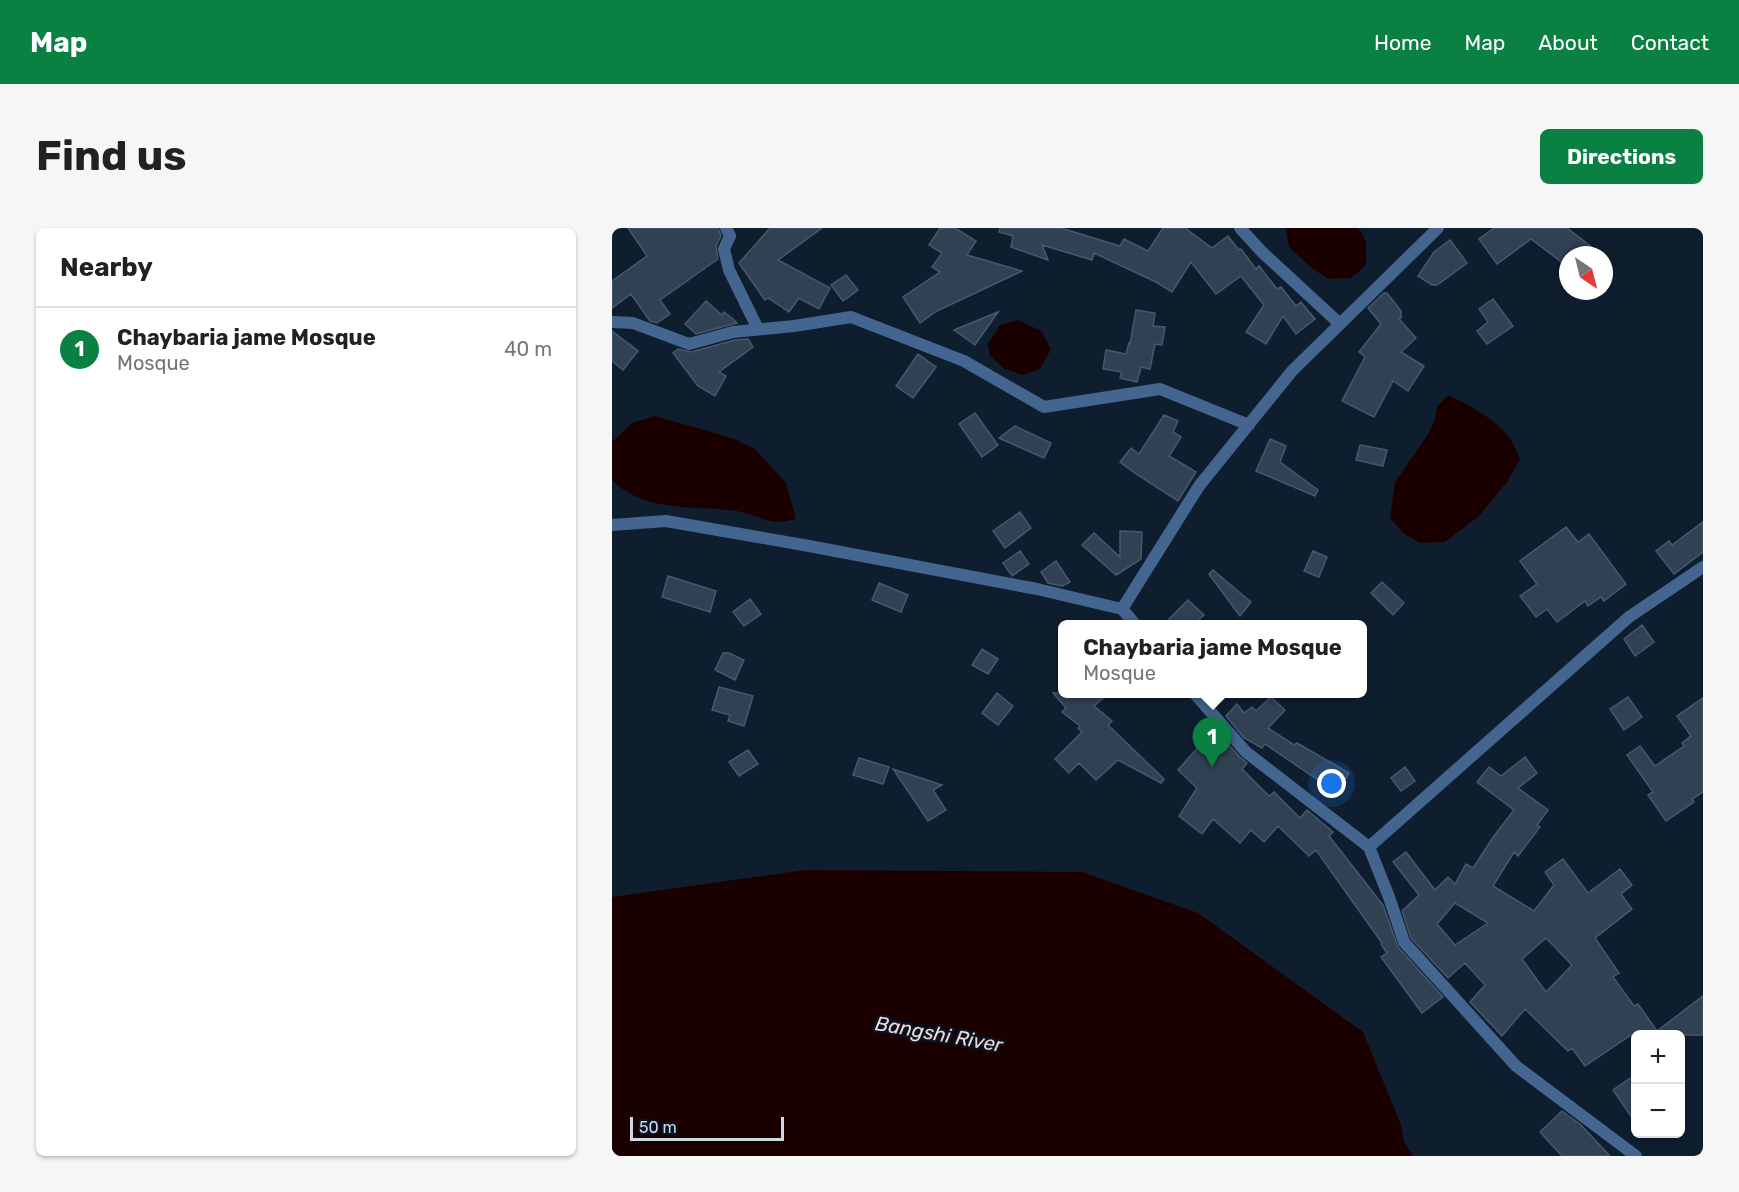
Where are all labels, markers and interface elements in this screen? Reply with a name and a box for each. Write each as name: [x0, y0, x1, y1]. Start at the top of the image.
text: Map: [30, 26, 87, 59]
text: Home: [1374, 30, 1431, 55]
text: Map: [1464, 30, 1505, 55]
text: About: [1538, 30, 1598, 55]
text: Contact: [1631, 30, 1709, 55]
button: Directions: [1540, 129, 1703, 184]
text: Find us: [36, 131, 187, 181]
north arrow: [1559, 246, 1613, 300]
text: Nearby: [60, 252, 153, 283]
text: Chaybaria jame Mosque: [117, 324, 376, 351]
text: 1: [75, 337, 84, 361]
text: 40 m: [504, 337, 552, 361]
text: Mosque: [117, 351, 190, 375]
popup: [1058, 620, 1367, 698]
text: Chaybaria jame Mosque: [1083, 634, 1342, 661]
text: Mosque: [1083, 661, 1156, 685]
pin: 1: [1192, 718, 1232, 767]
your location: [1317, 769, 1346, 798]
water label: Bangshi River: [873, 1011, 1006, 1057]
map controls: [1631, 1030, 1685, 1138]
button: +: [1631, 1030, 1685, 1084]
button: −: [1631, 1084, 1685, 1138]
scale bar: [630, 1114, 784, 1142]
text: 50 m: [639, 1118, 677, 1137]

